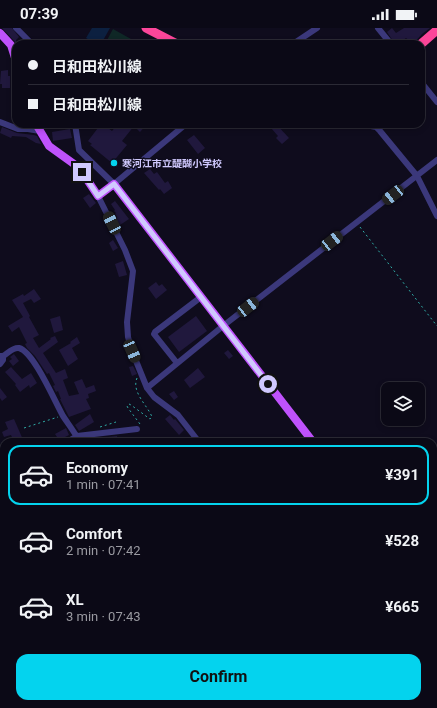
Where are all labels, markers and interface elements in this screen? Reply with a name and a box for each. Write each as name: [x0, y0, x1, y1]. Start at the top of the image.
text: 07:39: [20, 5, 59, 23]
text: 日和田松川線: [52, 58, 142, 76]
text: 日和田松川線: [52, 96, 142, 114]
marker: 寒河江市立醍醐小学校: [109, 158, 119, 168]
place label: 寒河江市立醍醐小学校: [122, 158, 222, 169]
route end: [73, 163, 91, 181]
car: [380, 183, 406, 207]
car: [101, 210, 123, 236]
car: [319, 229, 345, 253]
car: [235, 295, 261, 319]
car: [122, 338, 142, 364]
route start: [259, 375, 277, 393]
map controls: [381, 382, 425, 426]
button: layers: [381, 382, 425, 426]
icon: car: [18, 457, 54, 493]
text: Economy: [66, 459, 128, 477]
text: ¥391: [385, 466, 419, 484]
text: 1 min · 07:41: [66, 477, 141, 492]
icon: car: [18, 523, 54, 559]
text: Comfort: [66, 525, 122, 543]
text: ¥528: [385, 532, 419, 550]
text: 2 min · 07:42: [66, 543, 141, 558]
icon: car: [18, 589, 54, 625]
text: XL: [66, 591, 84, 609]
text: ¥665: [385, 598, 419, 616]
text: 3 min · 07:43: [66, 609, 141, 624]
button: Confirm: [16, 654, 421, 700]

